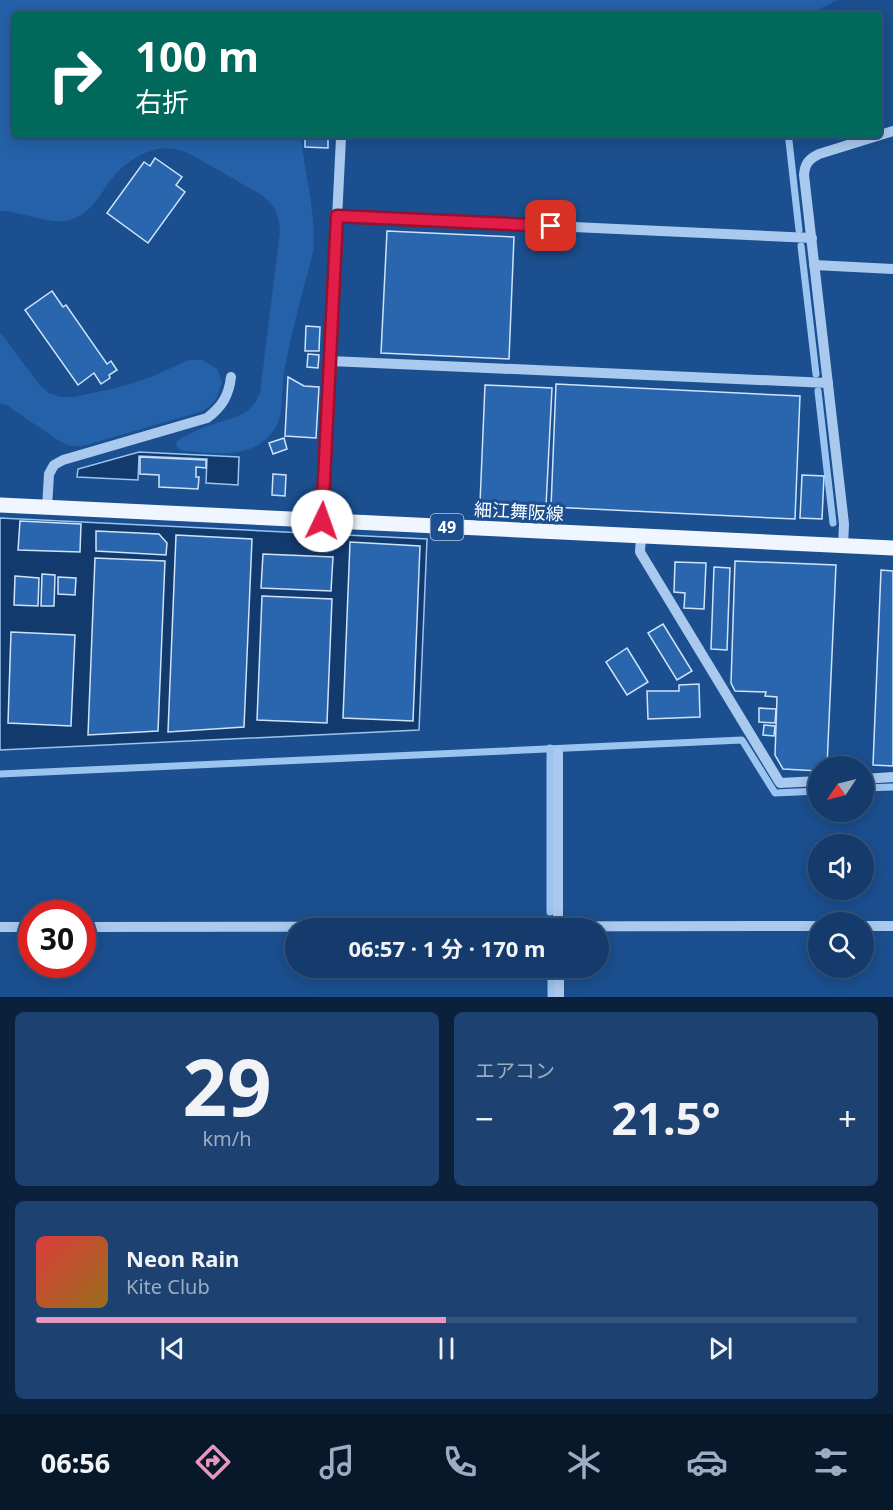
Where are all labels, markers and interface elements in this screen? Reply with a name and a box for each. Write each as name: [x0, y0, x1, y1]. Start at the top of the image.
text: 100 m: [135, 27, 259, 84]
icon: right: [36, 36, 114, 114]
text: 右折: [135, 83, 189, 120]
pin: [525, 200, 576, 251]
icon: arrive: [534, 209, 567, 242]
position arrow: [290, 489, 354, 553]
street label: 細江舞阪線: [473, 497, 565, 525]
road number: 49: [430, 514, 464, 540]
north arrow: [808, 756, 874, 822]
map controls: [808, 756, 874, 978]
button: sound: [808, 834, 874, 900]
speed limit sign: 30: [18, 900, 96, 978]
button: search: [808, 912, 874, 978]
text: 06:57 · 1 分 · 170 m: [349, 933, 546, 963]
text: 29: [182, 1033, 272, 1139]
text: エアコン: [475, 1057, 555, 1084]
text: 21.5°: [612, 1087, 720, 1148]
text: −: [475, 1096, 494, 1141]
text: +: [838, 1096, 857, 1141]
text: km/h: [202, 1125, 252, 1152]
text: Neon Rain: [126, 1243, 239, 1273]
text: Kite Club: [126, 1273, 210, 1300]
icon: previous: [156, 1332, 189, 1365]
icon: pause: [430, 1332, 463, 1365]
icon: next: [704, 1332, 737, 1365]
icon: directions: [192, 1441, 234, 1483]
icon: music: [316, 1441, 358, 1483]
icon: phone: [439, 1441, 481, 1483]
icon: climate: [563, 1441, 605, 1483]
icon: car: [686, 1441, 728, 1483]
icon: filters: [810, 1441, 852, 1483]
text: 06:56: [41, 1444, 110, 1481]

